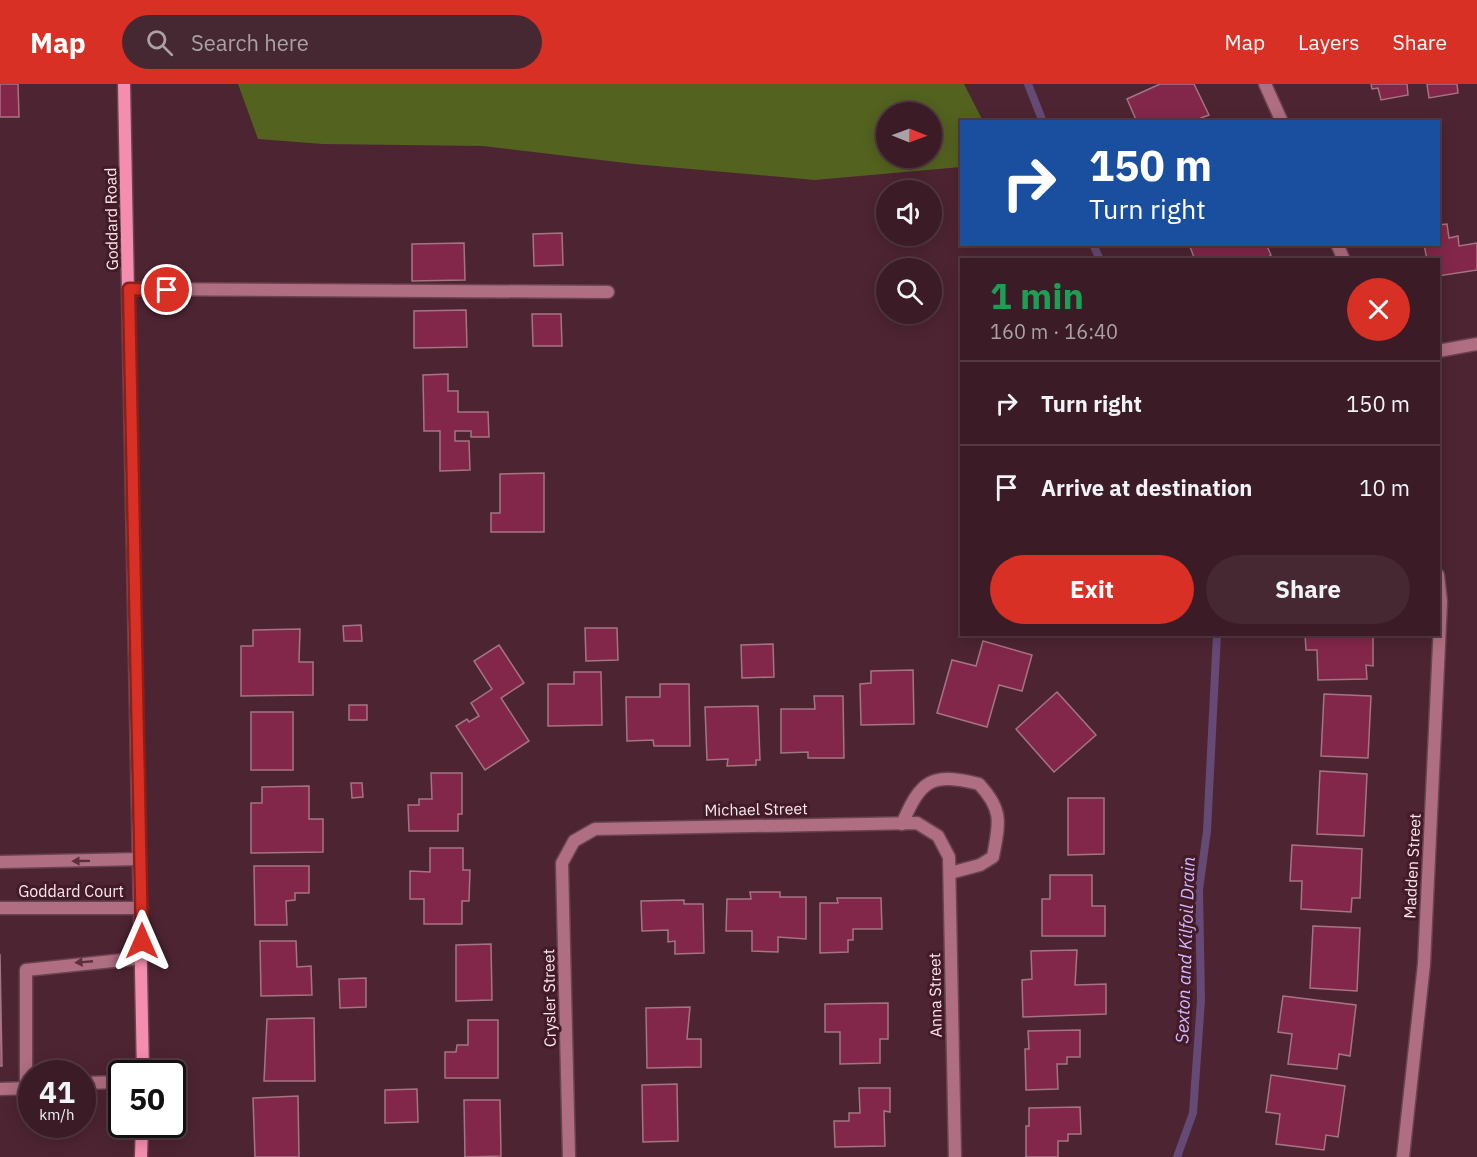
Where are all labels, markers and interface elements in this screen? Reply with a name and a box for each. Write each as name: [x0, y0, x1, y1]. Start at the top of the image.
search box: [122, 15, 542, 69]
text: Map: [30, 24, 86, 61]
icon: search: [143, 26, 176, 59]
text: Search here: [191, 28, 309, 57]
text: Map: [1225, 28, 1265, 56]
text: Layers: [1298, 28, 1360, 56]
text: Share: [1393, 28, 1447, 56]
north arrow: [876, 102, 942, 168]
map controls: [876, 102, 942, 324]
text: 150 m: [1089, 138, 1212, 193]
icon: right: [990, 144, 1068, 222]
street label: Goddard Road: [100, 167, 122, 271]
button: sound: [876, 180, 942, 246]
text: Turn right: [1089, 191, 1206, 226]
button: search: [876, 258, 942, 324]
pin: [141, 264, 192, 315]
text: 1 min: [990, 272, 1084, 319]
icon: arrive: [150, 273, 183, 306]
button: close: [1347, 278, 1410, 341]
text: 160 m · 16:40: [990, 318, 1118, 345]
icon: right: [990, 387, 1023, 420]
text: Turn right: [1041, 389, 1142, 418]
text: 150 m: [1346, 389, 1410, 418]
icon: arrive: [990, 471, 1023, 504]
text: Arrive at destination: [1041, 473, 1252, 502]
text: 10 m: [1359, 473, 1410, 502]
button: Exit: [990, 555, 1194, 624]
button: Share: [1206, 555, 1410, 624]
street label: Michael Street: [704, 798, 808, 820]
street label: Madden Street: [1399, 813, 1425, 919]
one-way arrow: [72, 856, 91, 866]
water label: Sexton and Kilfoil Drain: [1170, 856, 1200, 1044]
street label: Goddard Court: [18, 881, 124, 901]
position arrow: [110, 909, 174, 973]
street label: Crysler Street: [538, 949, 560, 1047]
street label: Anna Street: [924, 953, 946, 1037]
one-way arrow: [74, 957, 93, 967]
speed limit sign: 50: [108, 1060, 186, 1138]
text: 41: [39, 1072, 75, 1111]
text: km/h: [39, 1105, 75, 1124]

